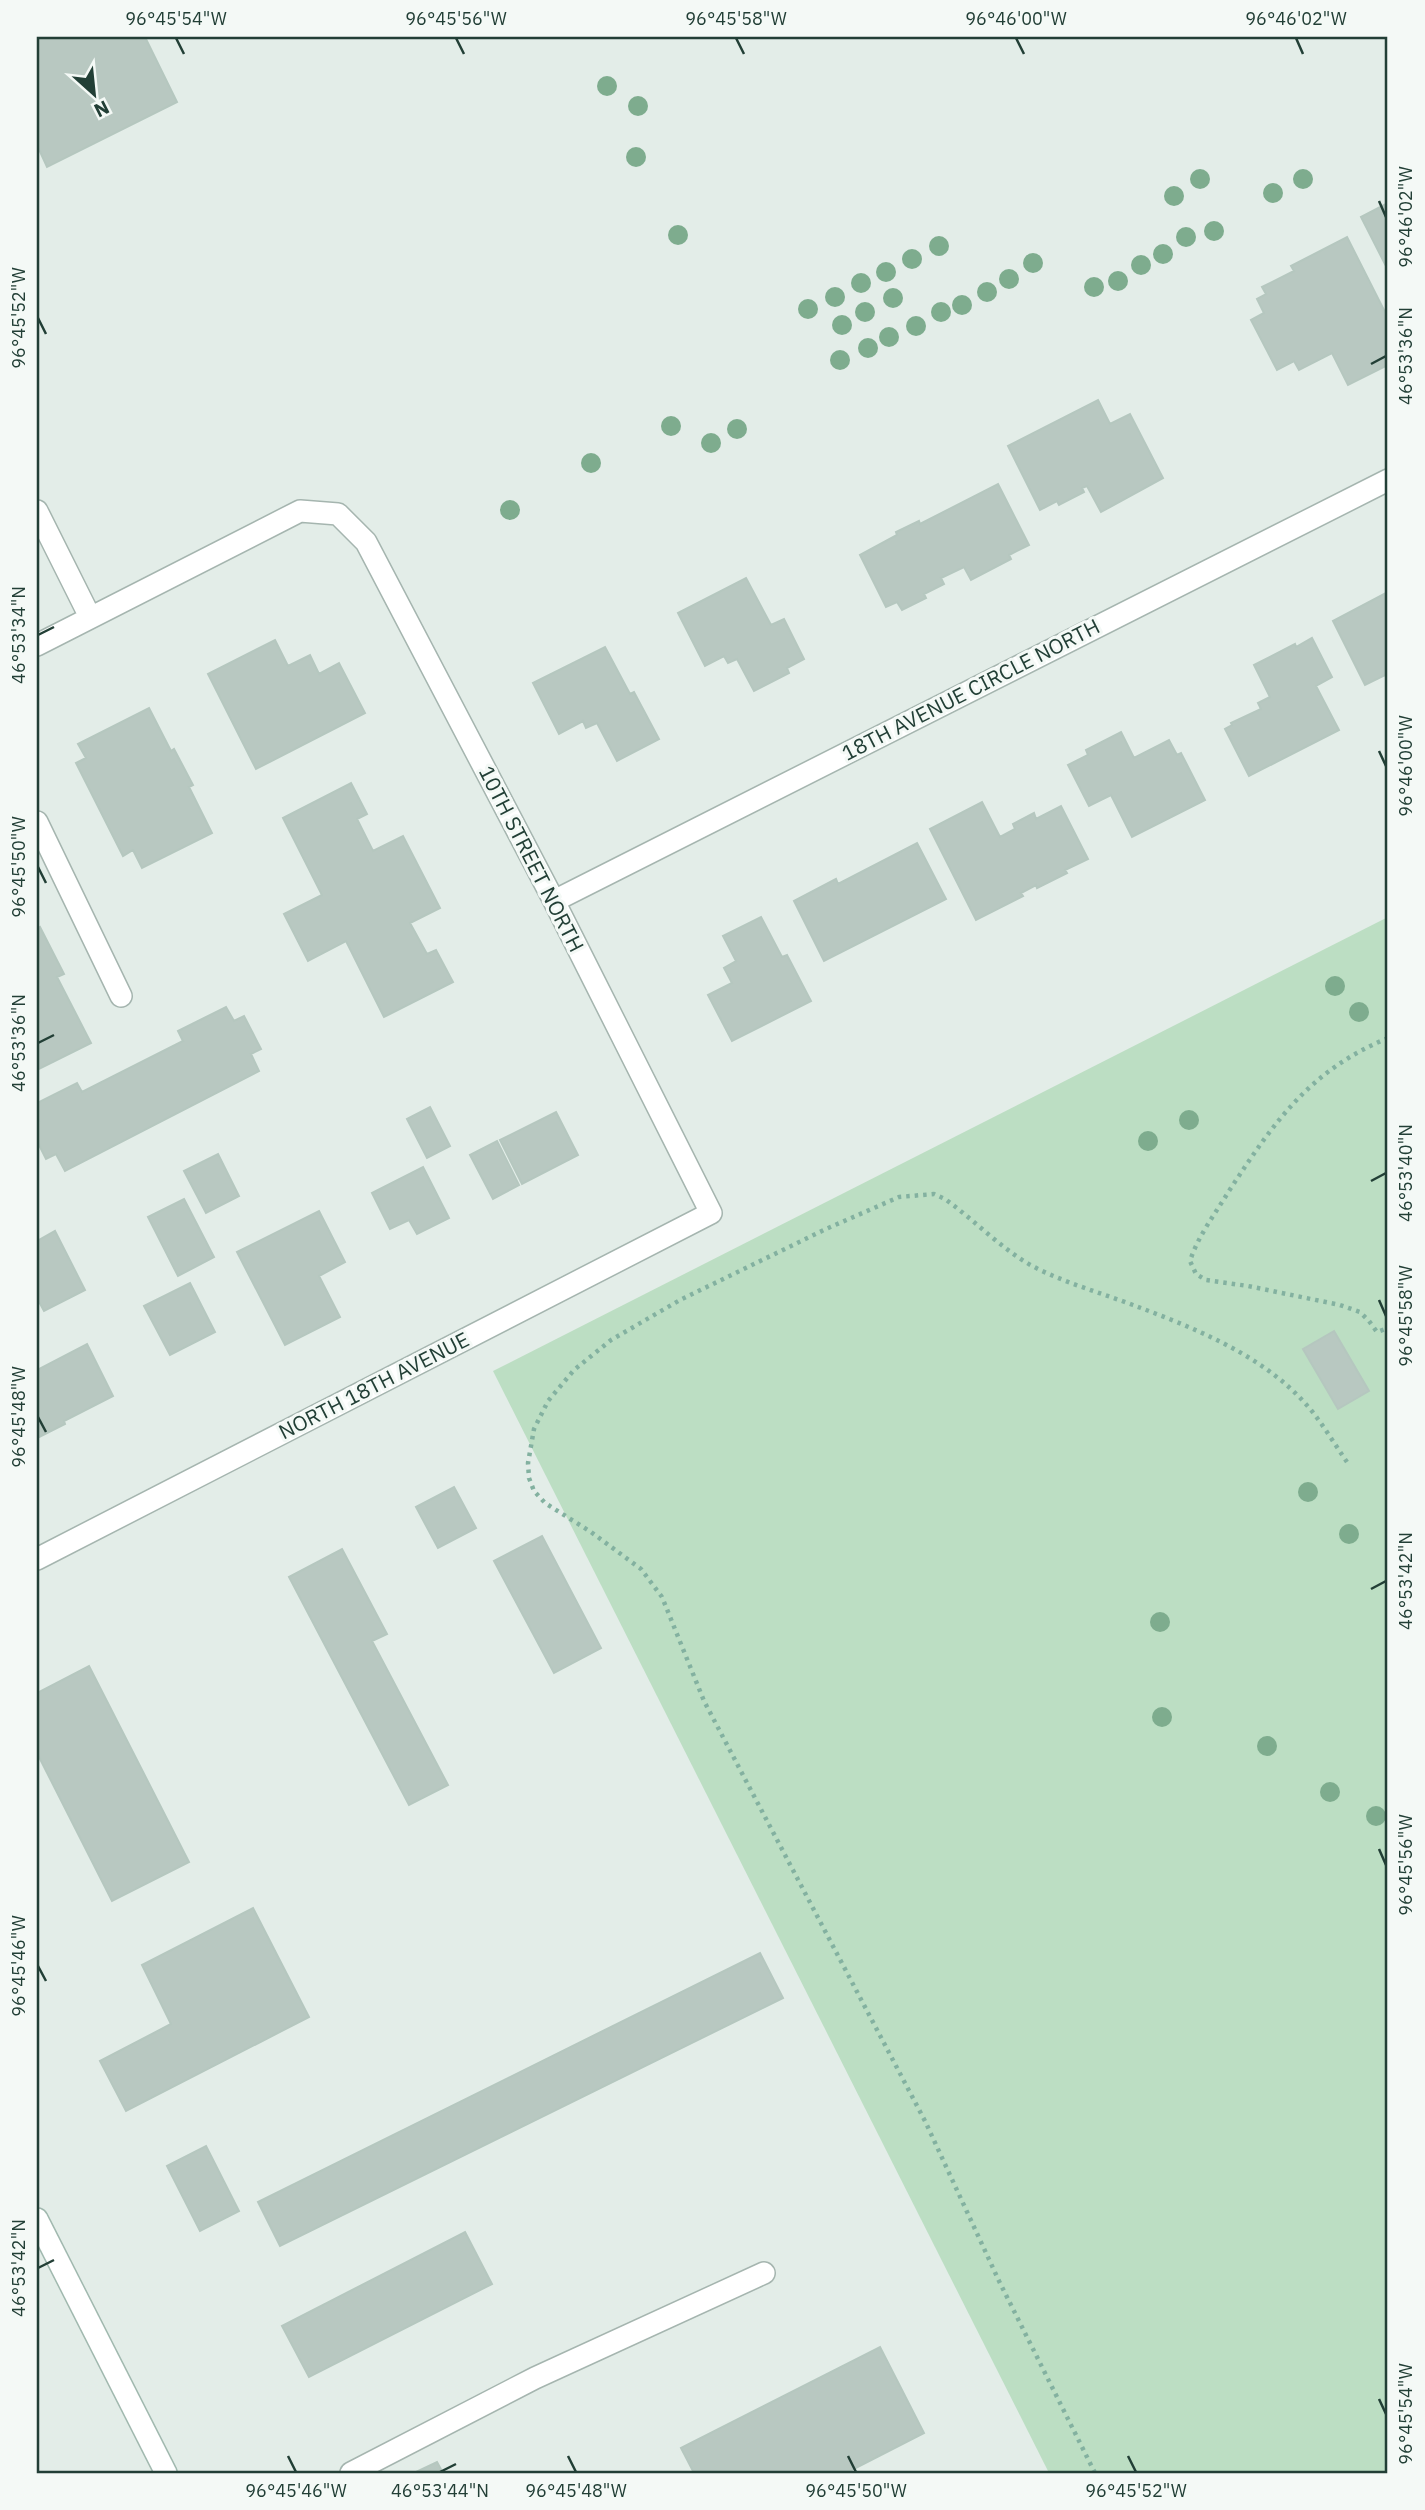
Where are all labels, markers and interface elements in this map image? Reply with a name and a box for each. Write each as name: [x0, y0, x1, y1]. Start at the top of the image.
text: 96°45'54"W: [125, 7, 227, 30]
text: 96°45'56"W: [405, 7, 507, 30]
text: 96°45'58"W: [685, 7, 787, 30]
text: 96°46'00"W: [965, 7, 1067, 30]
text: 96°46'02"W: [1245, 7, 1347, 30]
north arrow: [60, 60, 130, 130]
text: N: [90, 95, 113, 123]
text: 96°46'02"W: [1394, 166, 1417, 268]
text: 96°45'52"W: [7, 267, 30, 369]
text: 46°53'36"N: [1394, 307, 1417, 405]
text: 46°53'34"N: [7, 586, 30, 684]
street label: 18TH AVENUE CIRCLE NORTH: [837, 612, 1104, 766]
text: 96°46'00"W: [1394, 715, 1417, 817]
street label: 10TH STREET NORTH: [473, 761, 591, 956]
text: 96°45'50"W: [7, 816, 30, 918]
text: 46°53'36"N: [7, 994, 30, 1092]
text: 46°53'40"N: [1394, 1124, 1417, 1222]
text: 96°45'58"W: [1394, 1265, 1417, 1367]
street label: NORTH 18TH AVENUE: [273, 1325, 474, 1445]
text: 96°45'48"W: [7, 1366, 30, 1468]
text: 46°53'42"N: [1394, 1532, 1417, 1630]
text: 96°45'56"W: [1394, 1814, 1417, 1916]
text: 96°45'46"W: [7, 1915, 30, 2017]
text: 46°53'42"N: [7, 2219, 30, 2317]
text: 96°45'54"W: [1394, 2363, 1417, 2465]
text: 96°45'46"W: [245, 2479, 347, 2502]
text: 46°53'44"N: [391, 2479, 489, 2502]
text: 96°45'48"W: [525, 2479, 627, 2502]
text: 96°45'50"W: [805, 2479, 907, 2502]
text: 96°45'52"W: [1085, 2479, 1187, 2502]

